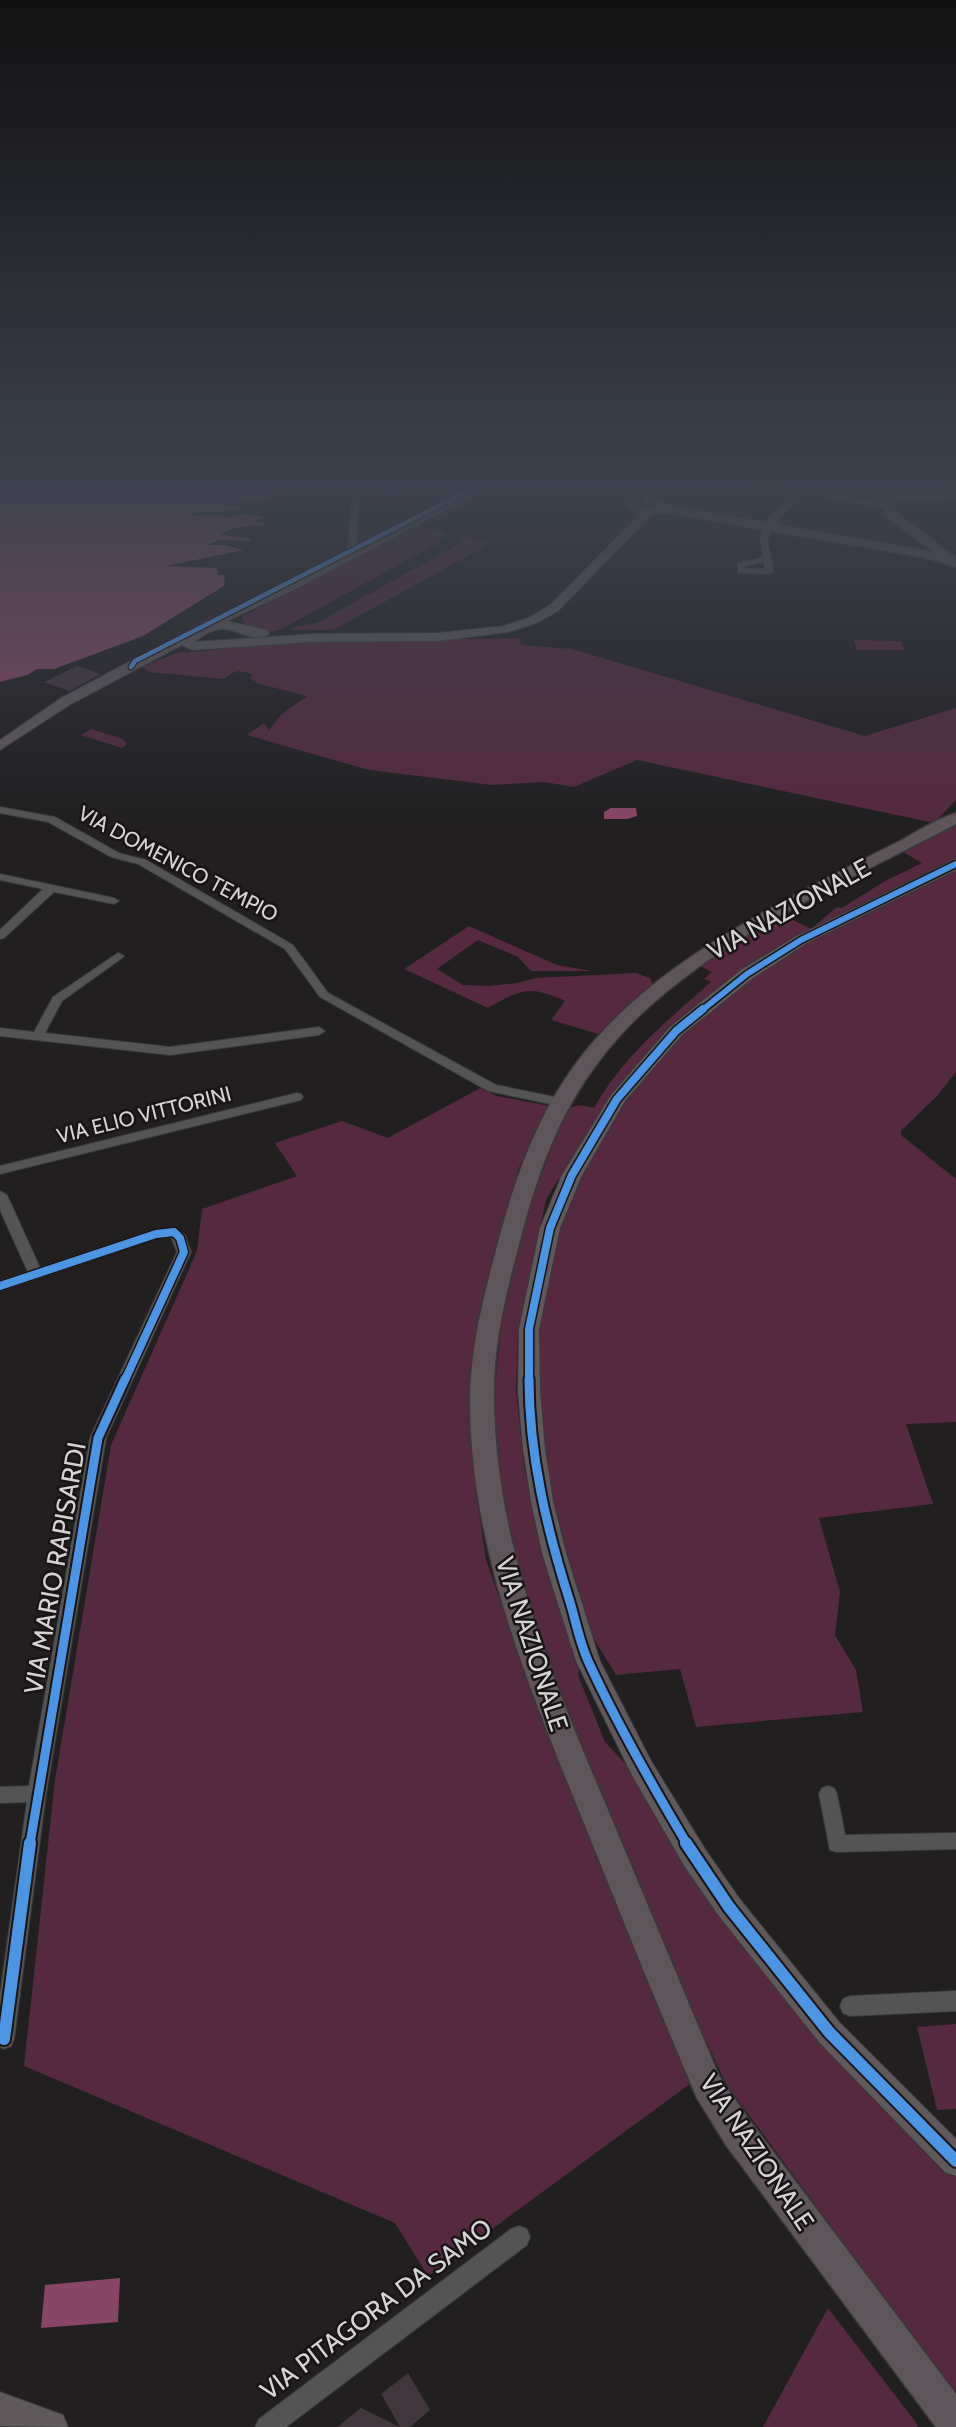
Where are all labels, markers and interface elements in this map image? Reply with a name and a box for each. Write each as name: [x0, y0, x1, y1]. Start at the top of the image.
street label: VIA DOMENICO TEMPIO: [74, 800, 282, 927]
street label: VIA NAZIONALE: [702, 851, 876, 967]
street label: VIA ELIO VITTORINI: [54, 1081, 234, 1148]
street label: VIA MARIO RAPISARDI: [17, 1440, 93, 1696]
street label: VIA NAZIONALE: [489, 1553, 575, 1735]
street label: VIA NAZIONALE: [693, 2068, 821, 2236]
street label: VIA PITAGORA DA SAMO: [254, 2211, 498, 2407]

